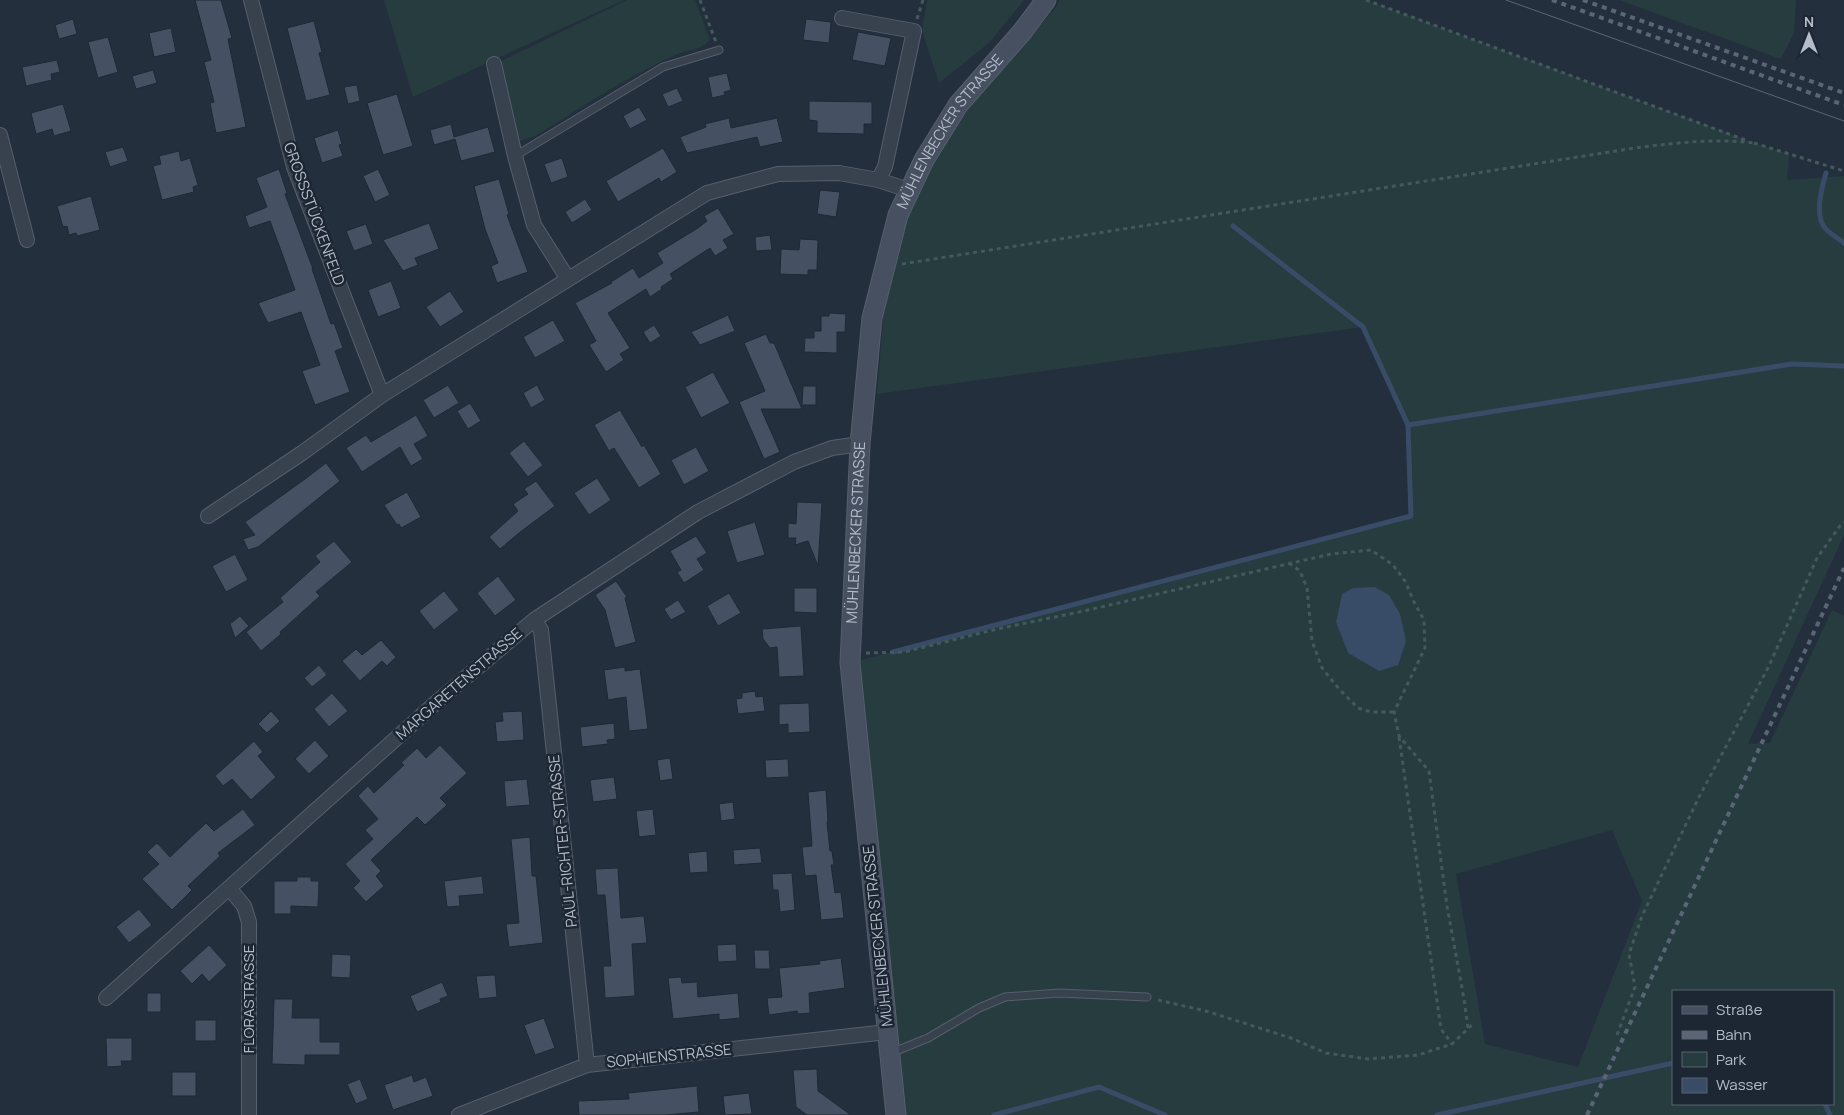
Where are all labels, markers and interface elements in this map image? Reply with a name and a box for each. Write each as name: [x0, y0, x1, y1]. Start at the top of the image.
north arrow: [1784, 10, 1834, 60]
text: N: [1804, 12, 1814, 31]
street label: MÜHLENBECKER STRASSE: [891, 49, 1008, 212]
street label: GROSSSTÜCKENFELD: [279, 139, 350, 288]
street label: MÜHLENBECKER STRASSE: [841, 441, 870, 624]
street label: MARGARETENSTRASSE: [391, 623, 526, 744]
street label: PAUL-RICHTER-STRASSE: [543, 754, 582, 928]
street label: MÜHLENBECKER STRASSE: [858, 844, 897, 1028]
street label: FLORASTRASSE: [238, 945, 259, 1053]
legend: [1672, 990, 1834, 1105]
text: Straße: [1716, 999, 1763, 1020]
text: Bahn: [1716, 1024, 1751, 1045]
street label: SOPHIENSTRASSE: [605, 1038, 733, 1073]
text: Park: [1716, 1049, 1746, 1070]
text: Wasser: [1716, 1074, 1768, 1095]

